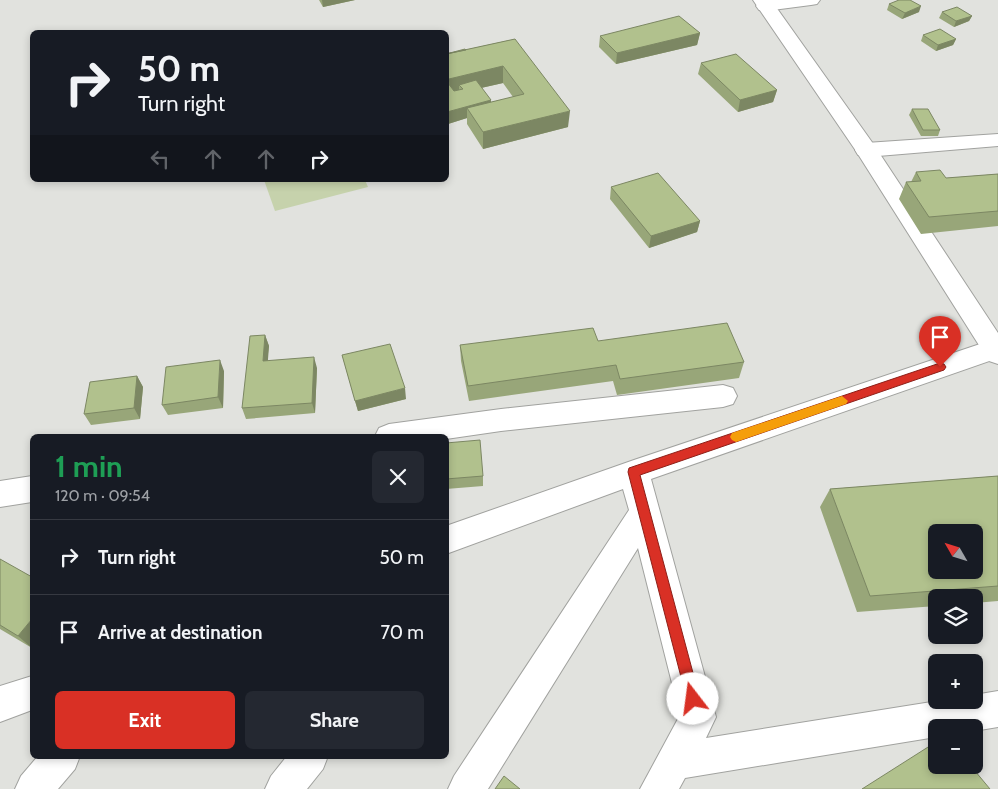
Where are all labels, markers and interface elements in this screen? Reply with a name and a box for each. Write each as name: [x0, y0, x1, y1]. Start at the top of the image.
text: 50 m: [138, 47, 220, 90]
icon: right: [55, 50, 120, 115]
text: Turn right: [138, 90, 225, 117]
icon: left: [146, 145, 174, 173]
icon: ahead: [199, 145, 227, 173]
icon: ahead: [252, 145, 280, 173]
icon: right: [305, 145, 333, 173]
pin: [919, 316, 961, 367]
icon: arrive: [926, 323, 954, 351]
text: 1 min: [55, 448, 123, 485]
button: close: [372, 451, 424, 503]
text: 120 m · 09:54: [55, 486, 150, 505]
north arrow: [928, 524, 982, 579]
map controls: [928, 524, 983, 774]
icon: right: [55, 543, 83, 571]
text: Turn right: [98, 546, 176, 569]
text: 50 m: [380, 546, 424, 569]
button: layers: [928, 589, 983, 644]
icon: arrive: [55, 618, 83, 646]
text: Arrive at destination: [98, 621, 262, 644]
text: 70 m: [380, 621, 424, 644]
button: +: [928, 654, 983, 709]
position arrow: [666, 672, 718, 724]
button: Exit: [55, 691, 235, 749]
button: Share: [245, 691, 424, 749]
button: −: [928, 719, 983, 774]

